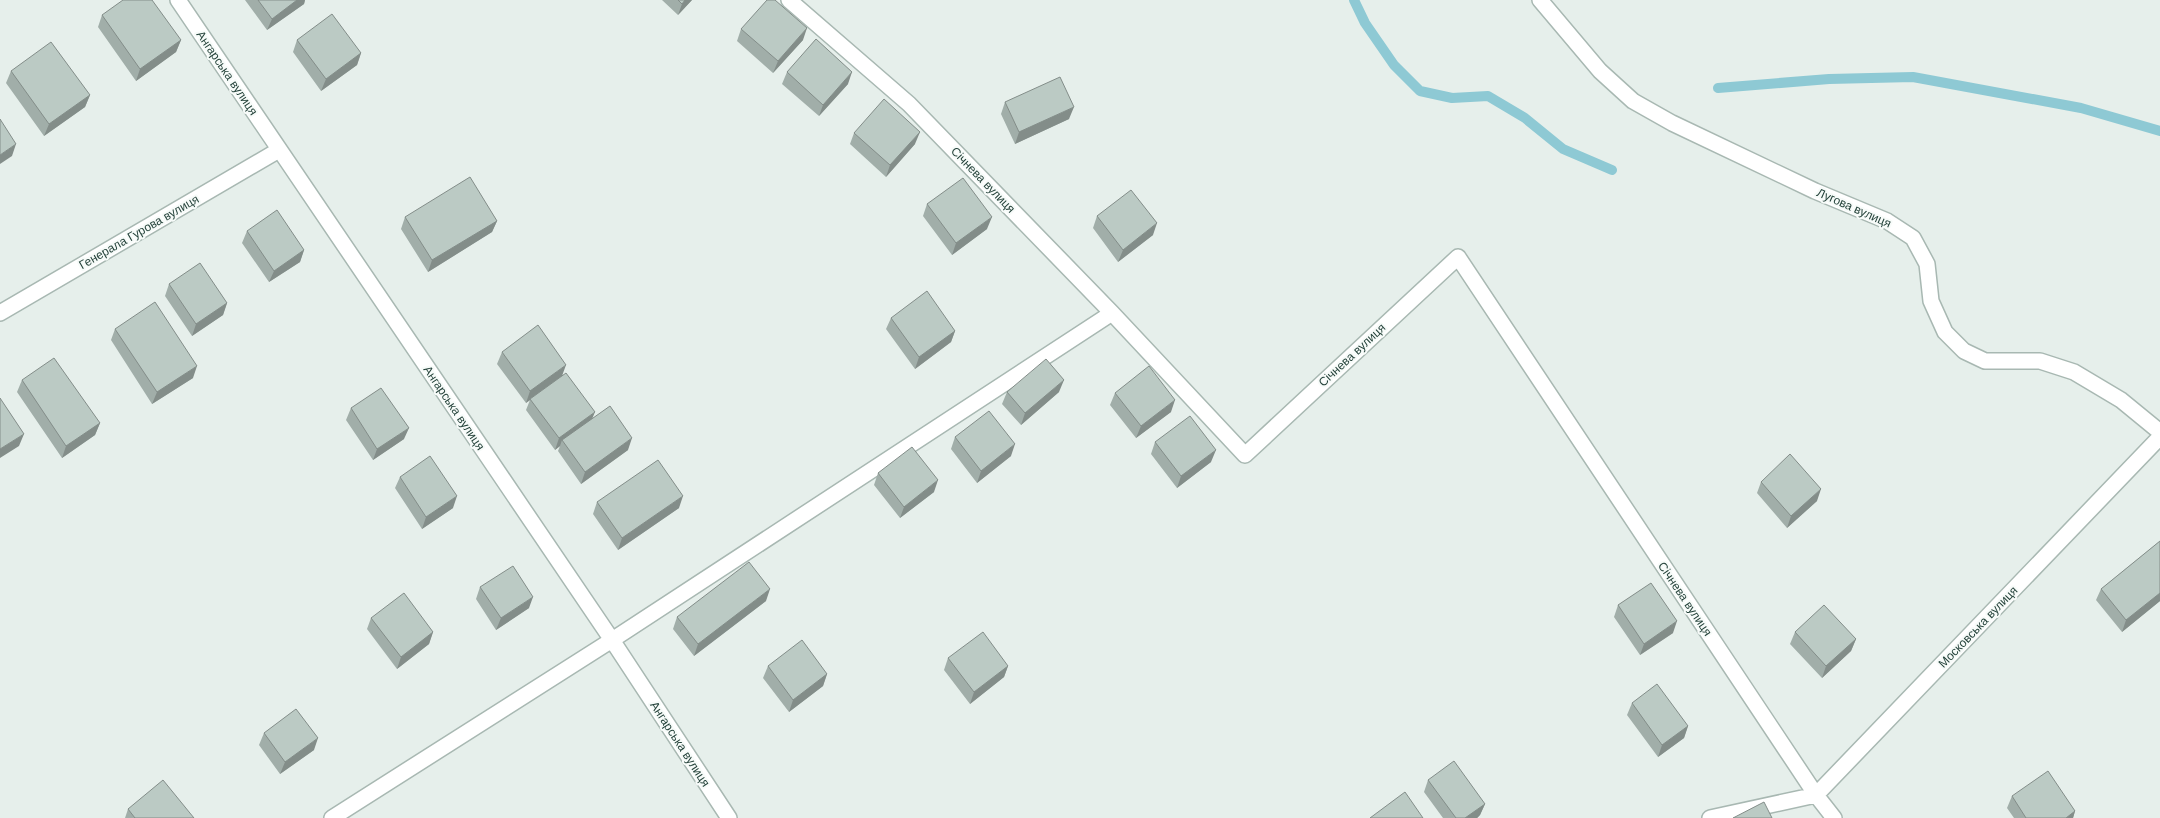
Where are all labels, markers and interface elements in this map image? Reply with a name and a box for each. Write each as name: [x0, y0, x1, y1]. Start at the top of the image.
street label: Ангарська вулиця: [194, 28, 260, 118]
street label: Січнева вулиця: [948, 144, 1018, 216]
street label: Лугова вулиця: [1815, 185, 1893, 231]
street label: Генерала Гурова вулиця: [77, 192, 201, 272]
street label: Січнева вулиця: [1316, 321, 1388, 389]
street label: Ангарська вулиця: [421, 363, 487, 453]
street label: Січнева вулиця: [1655, 559, 1715, 639]
street label: Московська вулиця: [1936, 583, 2020, 671]
street label: Ангарська вулиця: [647, 699, 713, 789]

